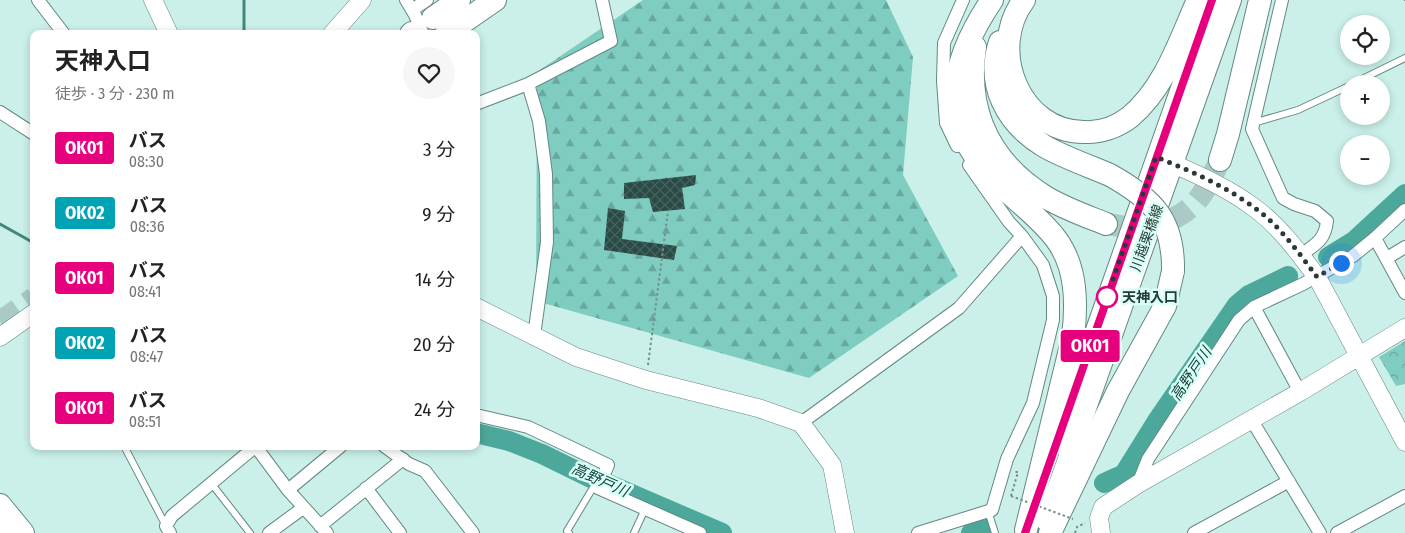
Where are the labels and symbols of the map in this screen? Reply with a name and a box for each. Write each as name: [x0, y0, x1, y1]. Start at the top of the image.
street label: 川越栗橋線: [1127, 202, 1167, 274]
your location: [1329, 251, 1354, 276]
marker: 天神入口: [1096, 286, 1118, 308]
place label: 天神入口: [1122, 289, 1178, 306]
line badge: OK01: [1055, 330, 1125, 362]
water label: 高野戸川: [1167, 342, 1216, 404]
water label: 高野戸川: [569, 460, 633, 501]

